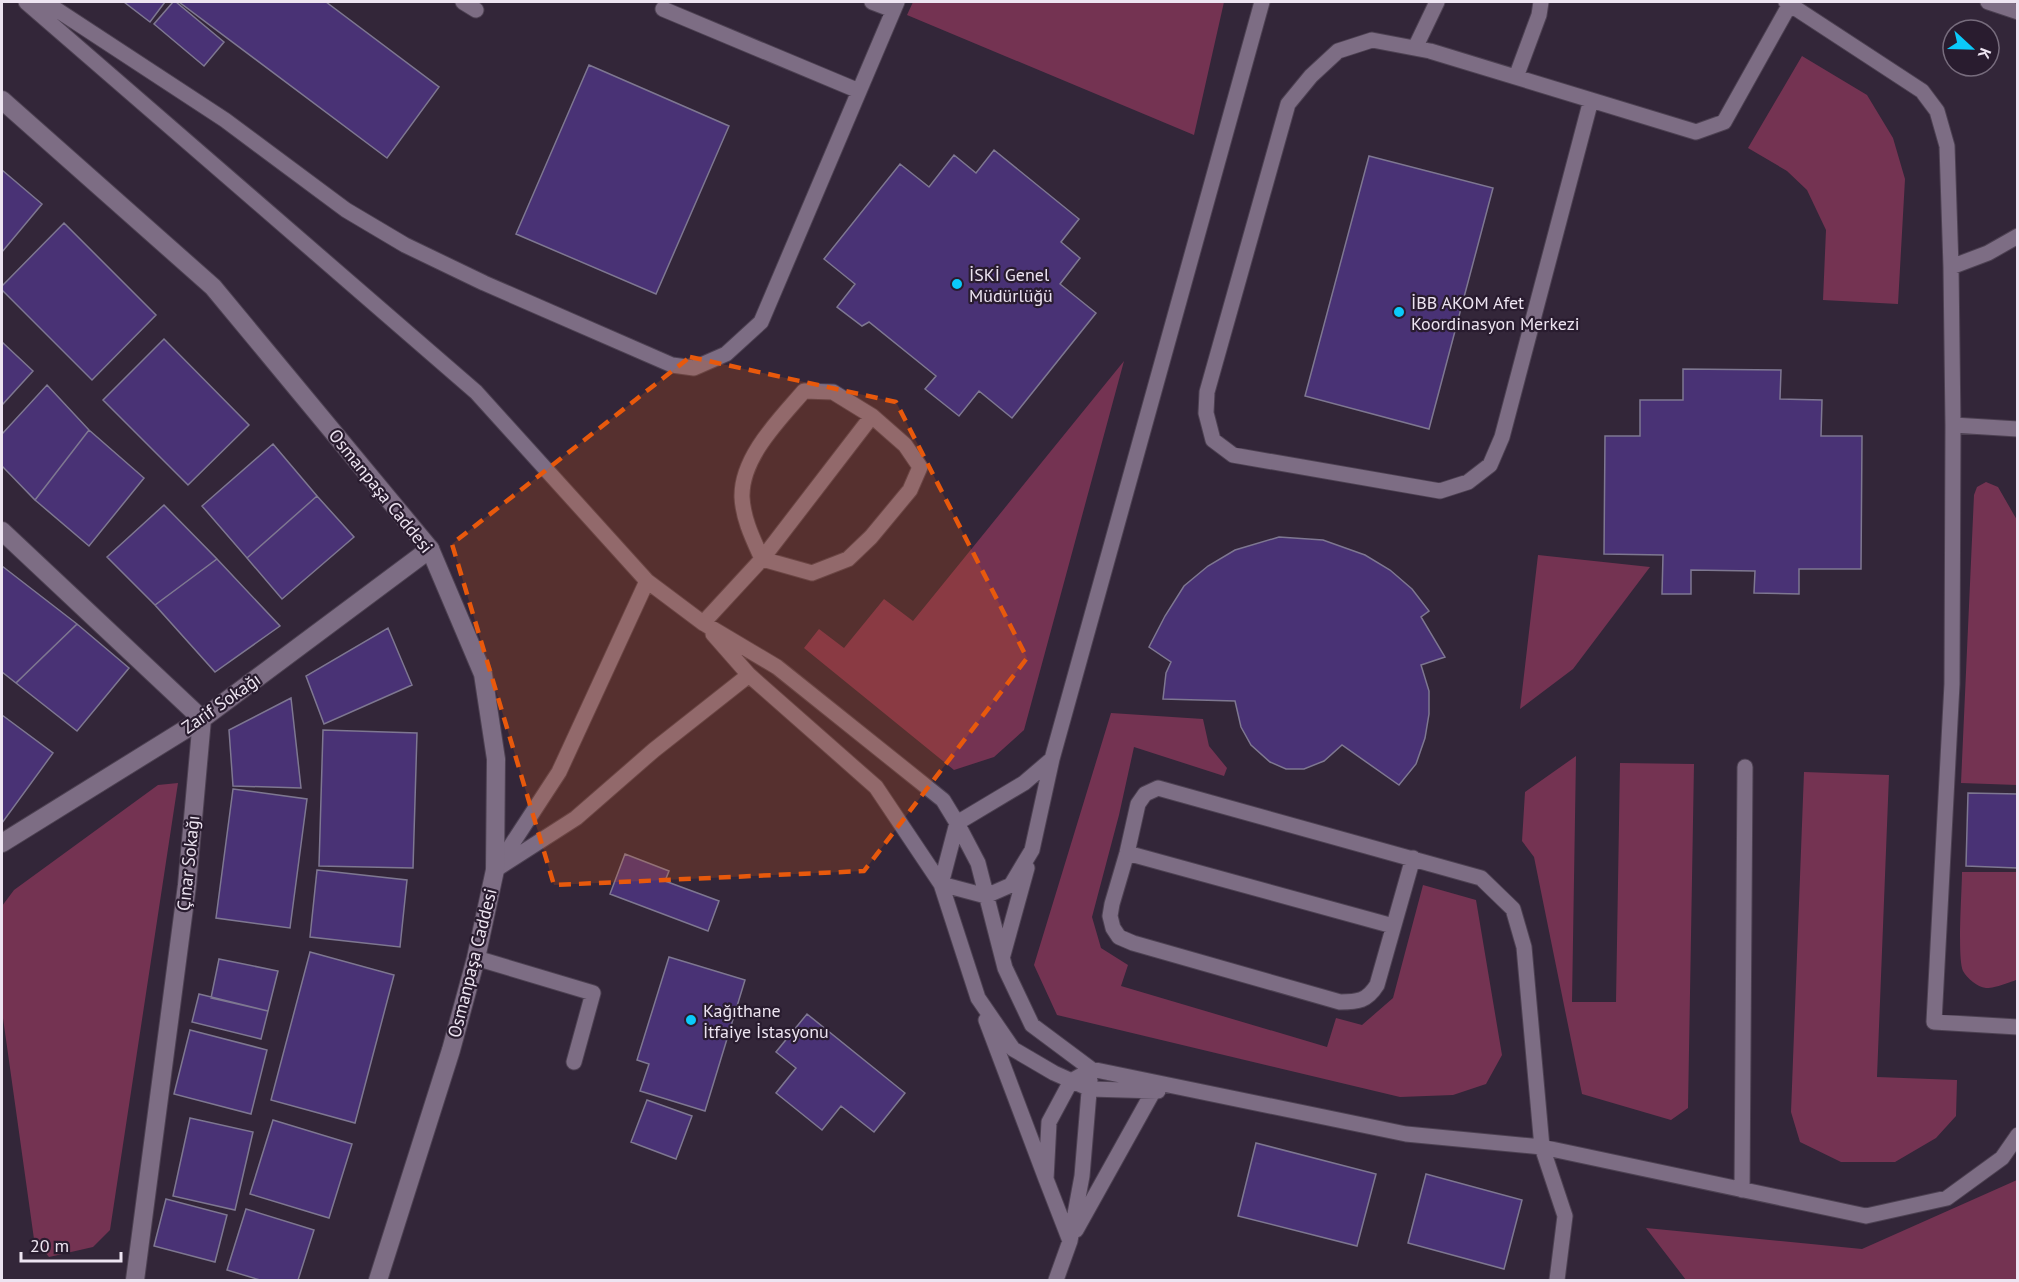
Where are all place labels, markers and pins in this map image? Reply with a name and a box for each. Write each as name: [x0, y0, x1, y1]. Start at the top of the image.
place label: İSKİ Genel Müdürlüğü: [969, 263, 1053, 307]
marker: İSKİ Genel Müdürlüğü: [950, 277, 964, 291]
place label: İBB AKOM Afet Koordinasyon Merkezi: [1411, 291, 1580, 335]
marker: İBB AKOM Afet Koordinasyon Merkezi: [1392, 305, 1406, 319]
place label: Kağıthane İtfaiye İstasyonu: [703, 999, 829, 1043]
marker: Kağıthane İtfaiye İstasyonu: [684, 1013, 698, 1027]

